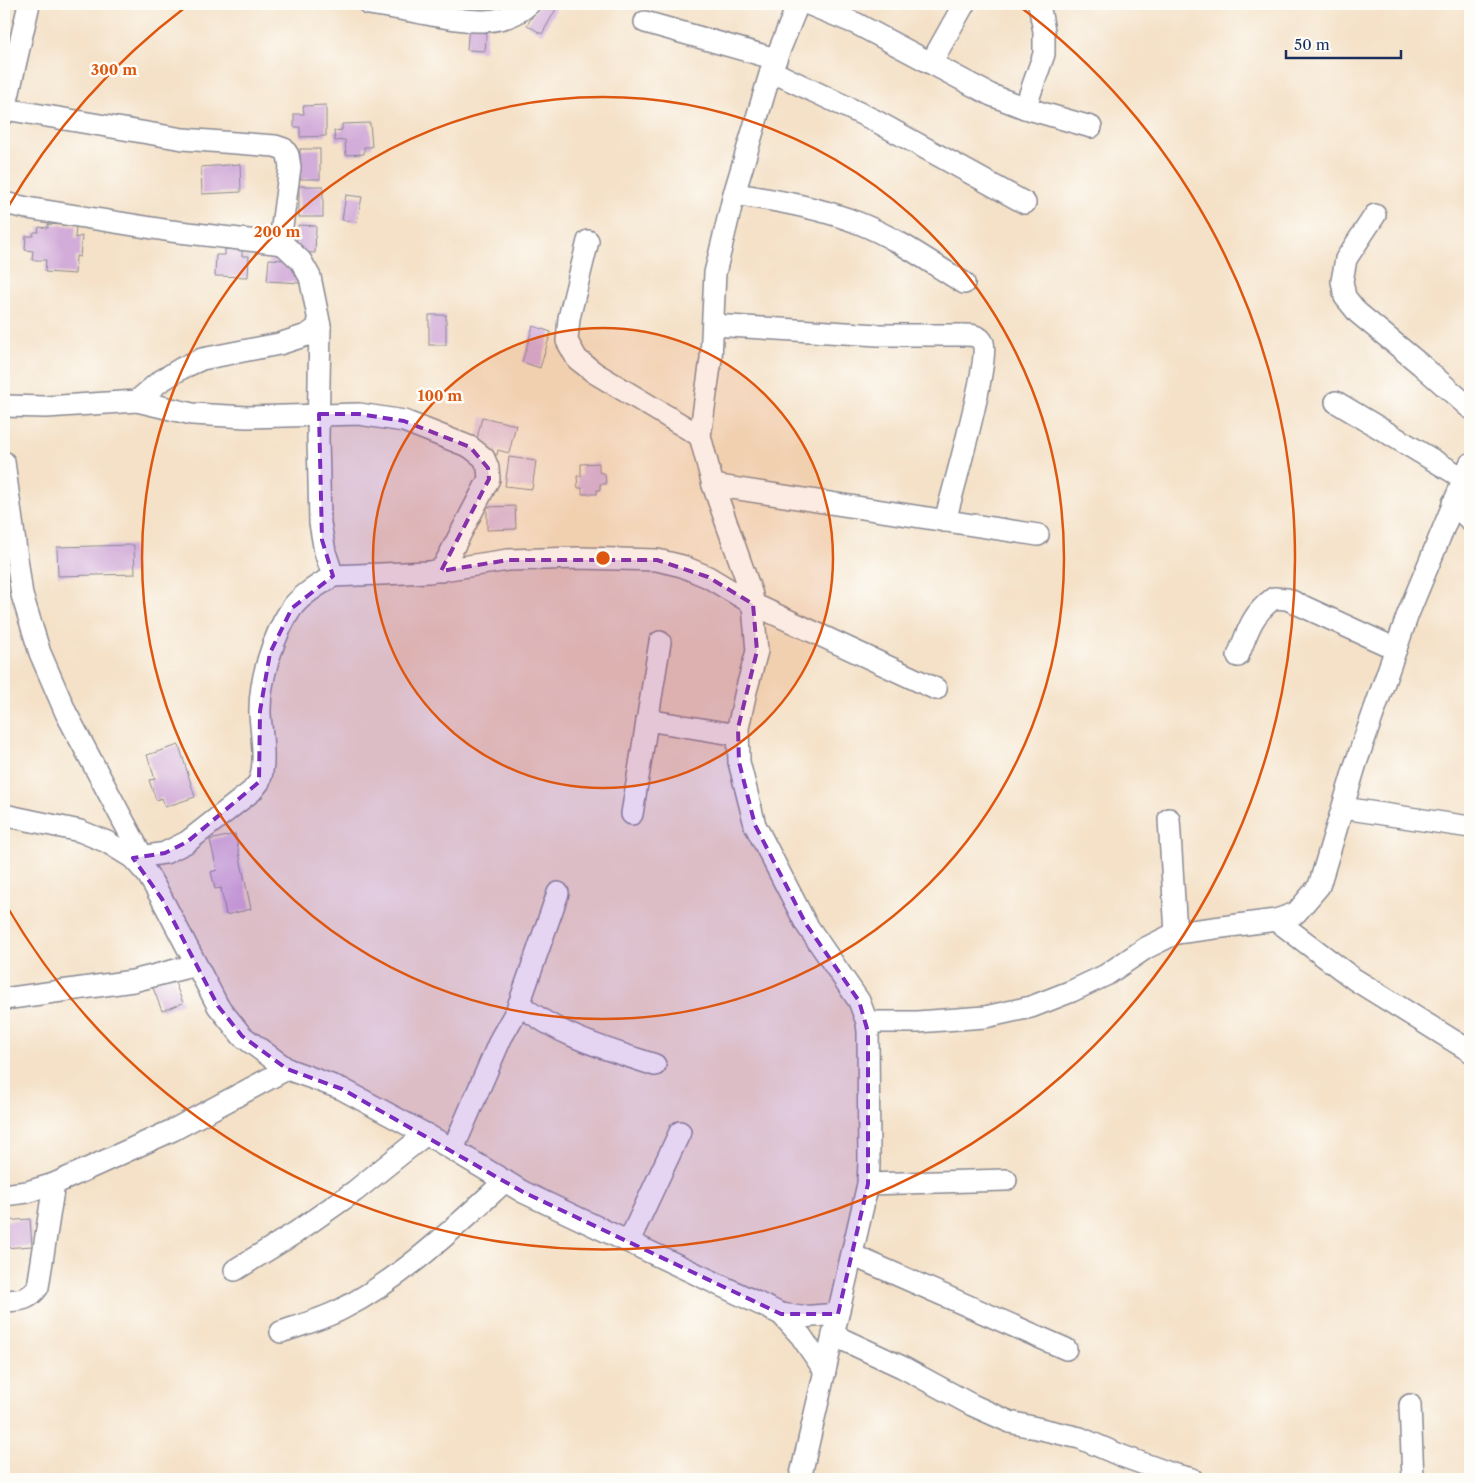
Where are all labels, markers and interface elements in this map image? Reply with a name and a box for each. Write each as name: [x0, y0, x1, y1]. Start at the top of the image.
scale bar: [1286, 28, 1402, 60]
text: 50 m: [1294, 35, 1330, 54]
text: 300 m: [91, 60, 137, 79]
text: 200 m: [254, 222, 300, 241]
text: 100 m: [418, 386, 462, 405]
centre of rings: [594, 549, 612, 567]

